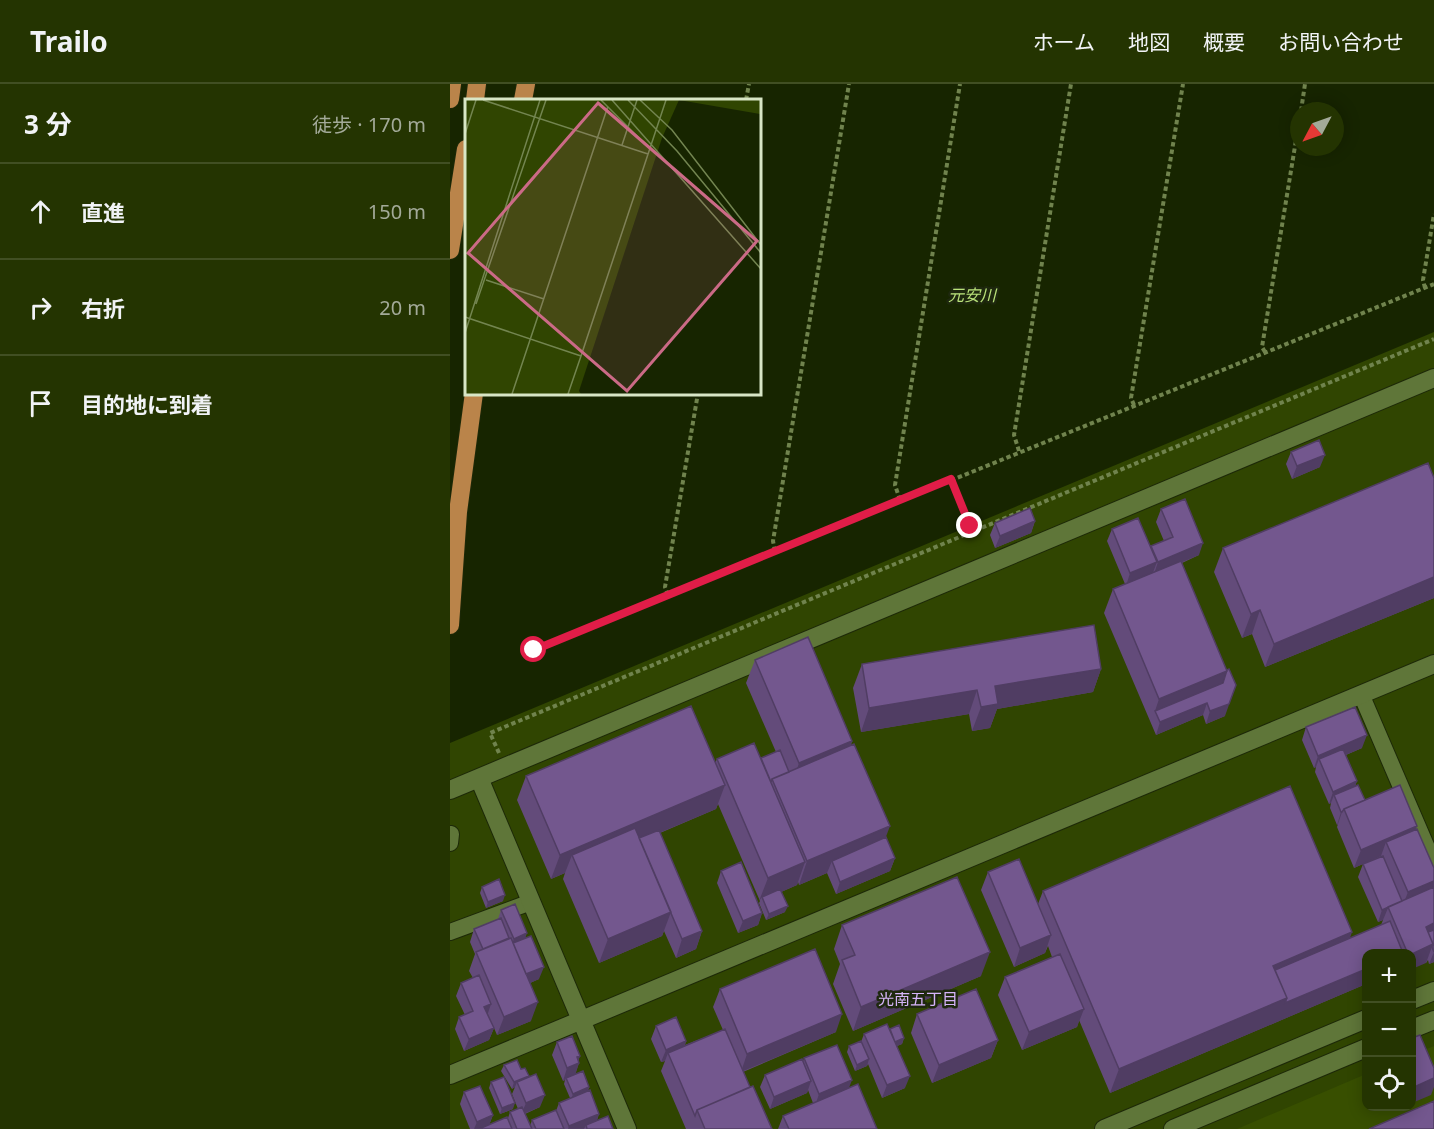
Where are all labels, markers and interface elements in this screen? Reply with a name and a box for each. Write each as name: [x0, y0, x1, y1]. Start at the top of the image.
text: Trailo: [30, 22, 108, 60]
text: ホーム: [1033, 28, 1095, 56]
text: 地図: [1128, 28, 1170, 56]
text: 概要: [1203, 28, 1245, 56]
text: お問い合わせ: [1278, 28, 1404, 56]
inset map: [465, 99, 760, 394]
north arrow: [1290, 102, 1344, 156]
text: 3 分: [24, 106, 72, 142]
text: 徒歩 · 170 m: [312, 111, 426, 138]
icon: ahead: [24, 195, 57, 228]
text: 直進: [81, 197, 125, 227]
text: 150 m: [368, 198, 426, 225]
water label: 元安川: [948, 284, 998, 306]
icon: right: [24, 291, 57, 324]
text: 右折: [81, 293, 125, 323]
text: 20 m: [379, 294, 426, 321]
icon: arrive: [24, 387, 57, 420]
text: 目的地に到着: [81, 389, 213, 419]
route end: [956, 512, 982, 538]
route start: [520, 636, 546, 662]
map controls: [1362, 949, 1416, 1111]
button: +: [1362, 949, 1416, 1003]
district label: 光南五丁目: [878, 988, 958, 1010]
button: −: [1362, 1003, 1416, 1057]
button: locate: [1362, 1057, 1416, 1111]

